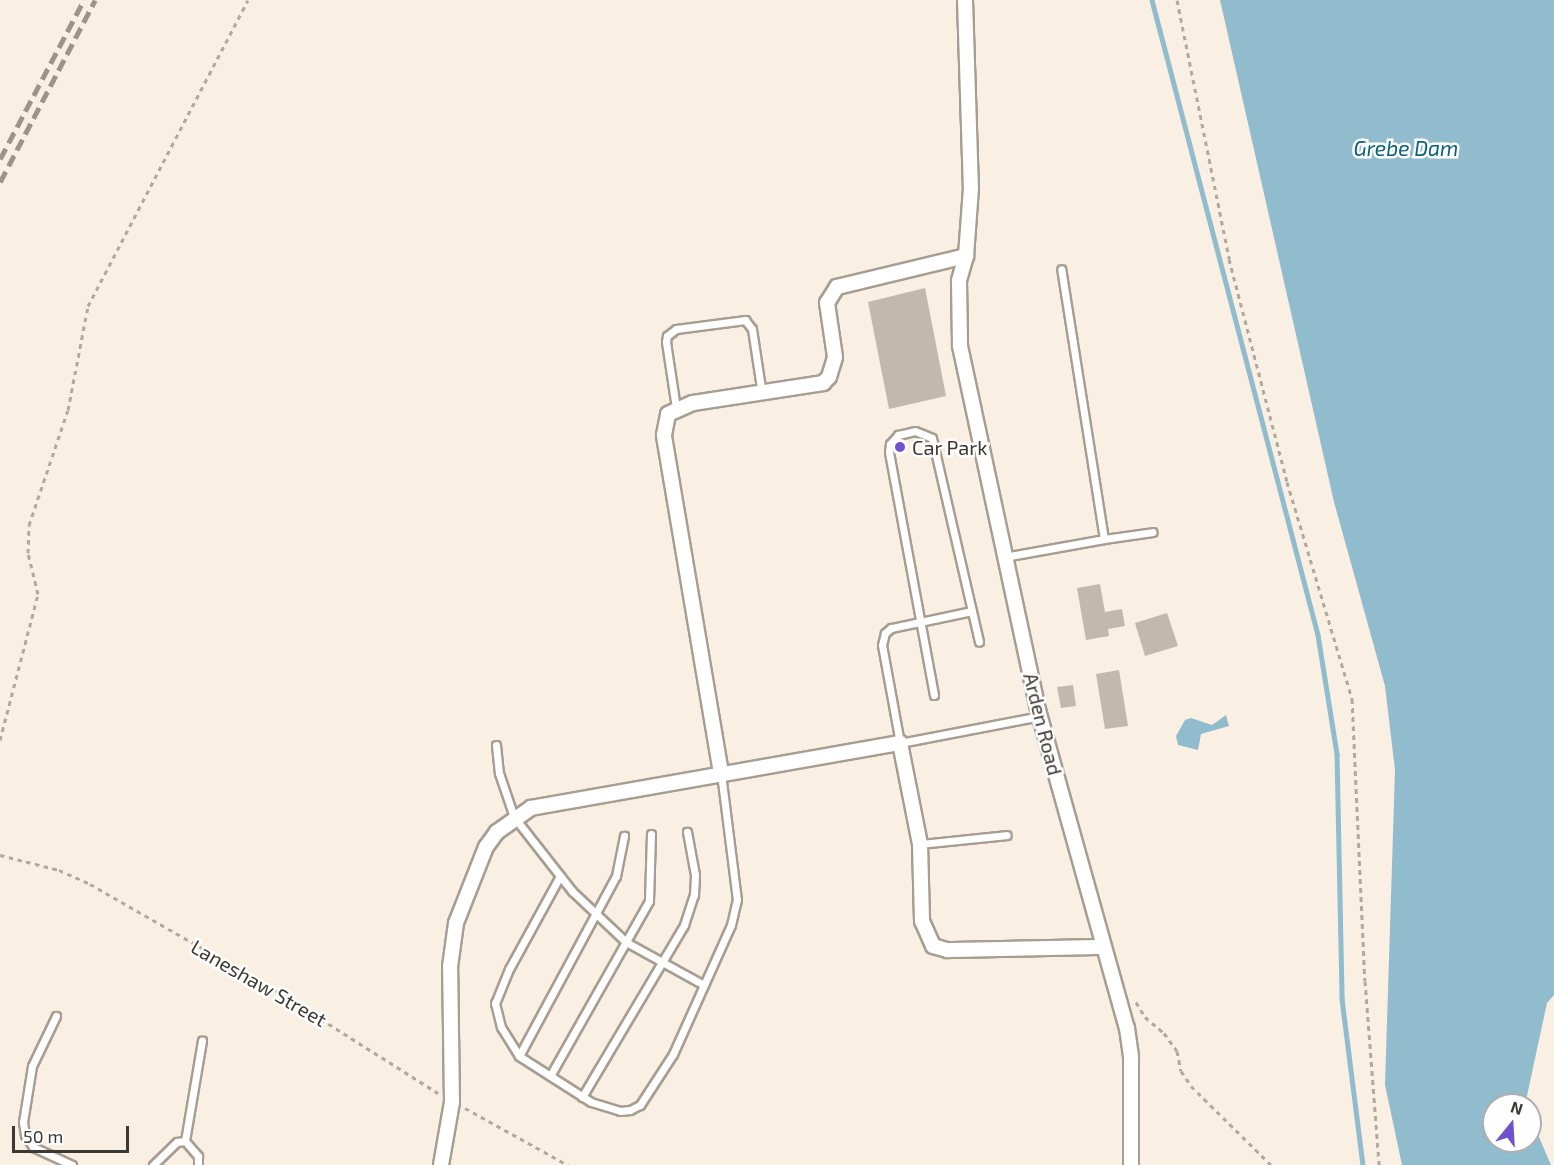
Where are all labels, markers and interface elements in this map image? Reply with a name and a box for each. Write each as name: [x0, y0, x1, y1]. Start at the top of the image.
water label: Grebe Dam: [1354, 135, 1458, 161]
place label: Car Park: [912, 435, 988, 459]
marker: Car Park: [893, 440, 907, 454]
street label: Arden Road: [1019, 670, 1067, 778]
street label: Laneshaw Street: [187, 934, 331, 1032]
north arrow: [1482, 1093, 1542, 1153]
text: N: [1509, 1096, 1526, 1118]
scale bar: [15, 1114, 132, 1152]
text: 50 m: [23, 1125, 63, 1147]

